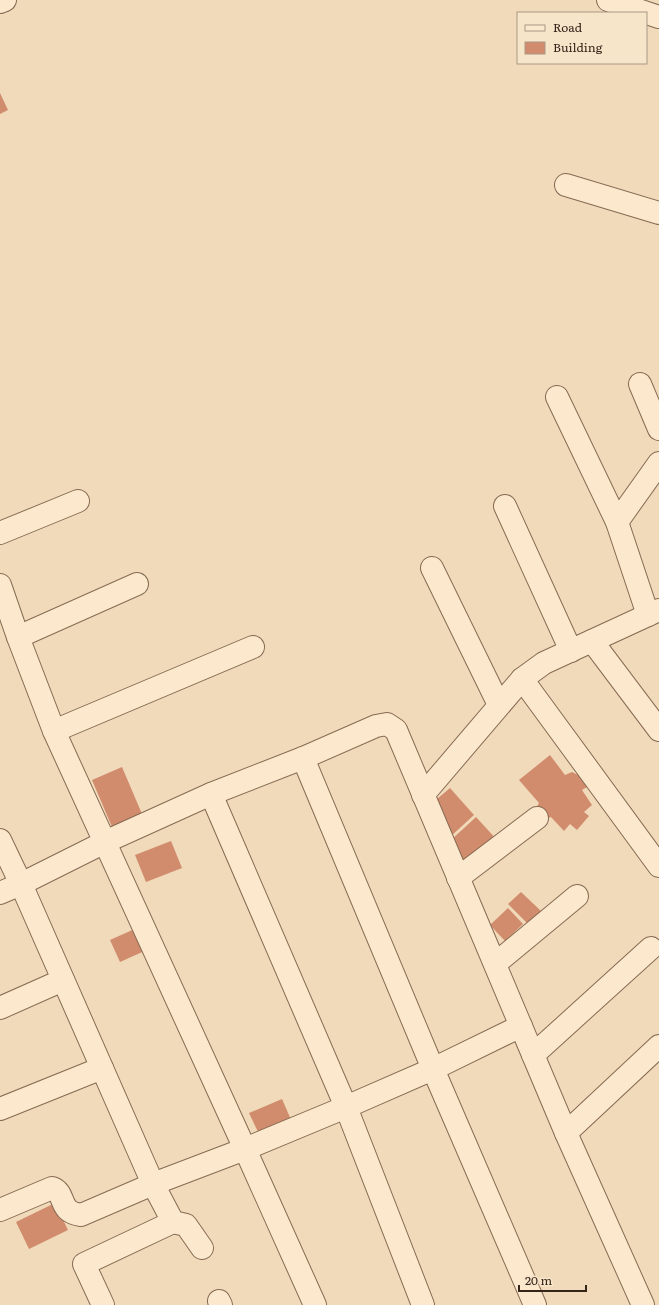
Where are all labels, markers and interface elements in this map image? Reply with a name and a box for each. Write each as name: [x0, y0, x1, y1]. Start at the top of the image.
legend: [517, 12, 647, 64]
text: Road: [553, 18, 583, 36]
text: Building: [553, 38, 603, 56]
scale bar: [519, 1267, 586, 1293]
text: 20 m: [525, 1271, 552, 1289]

